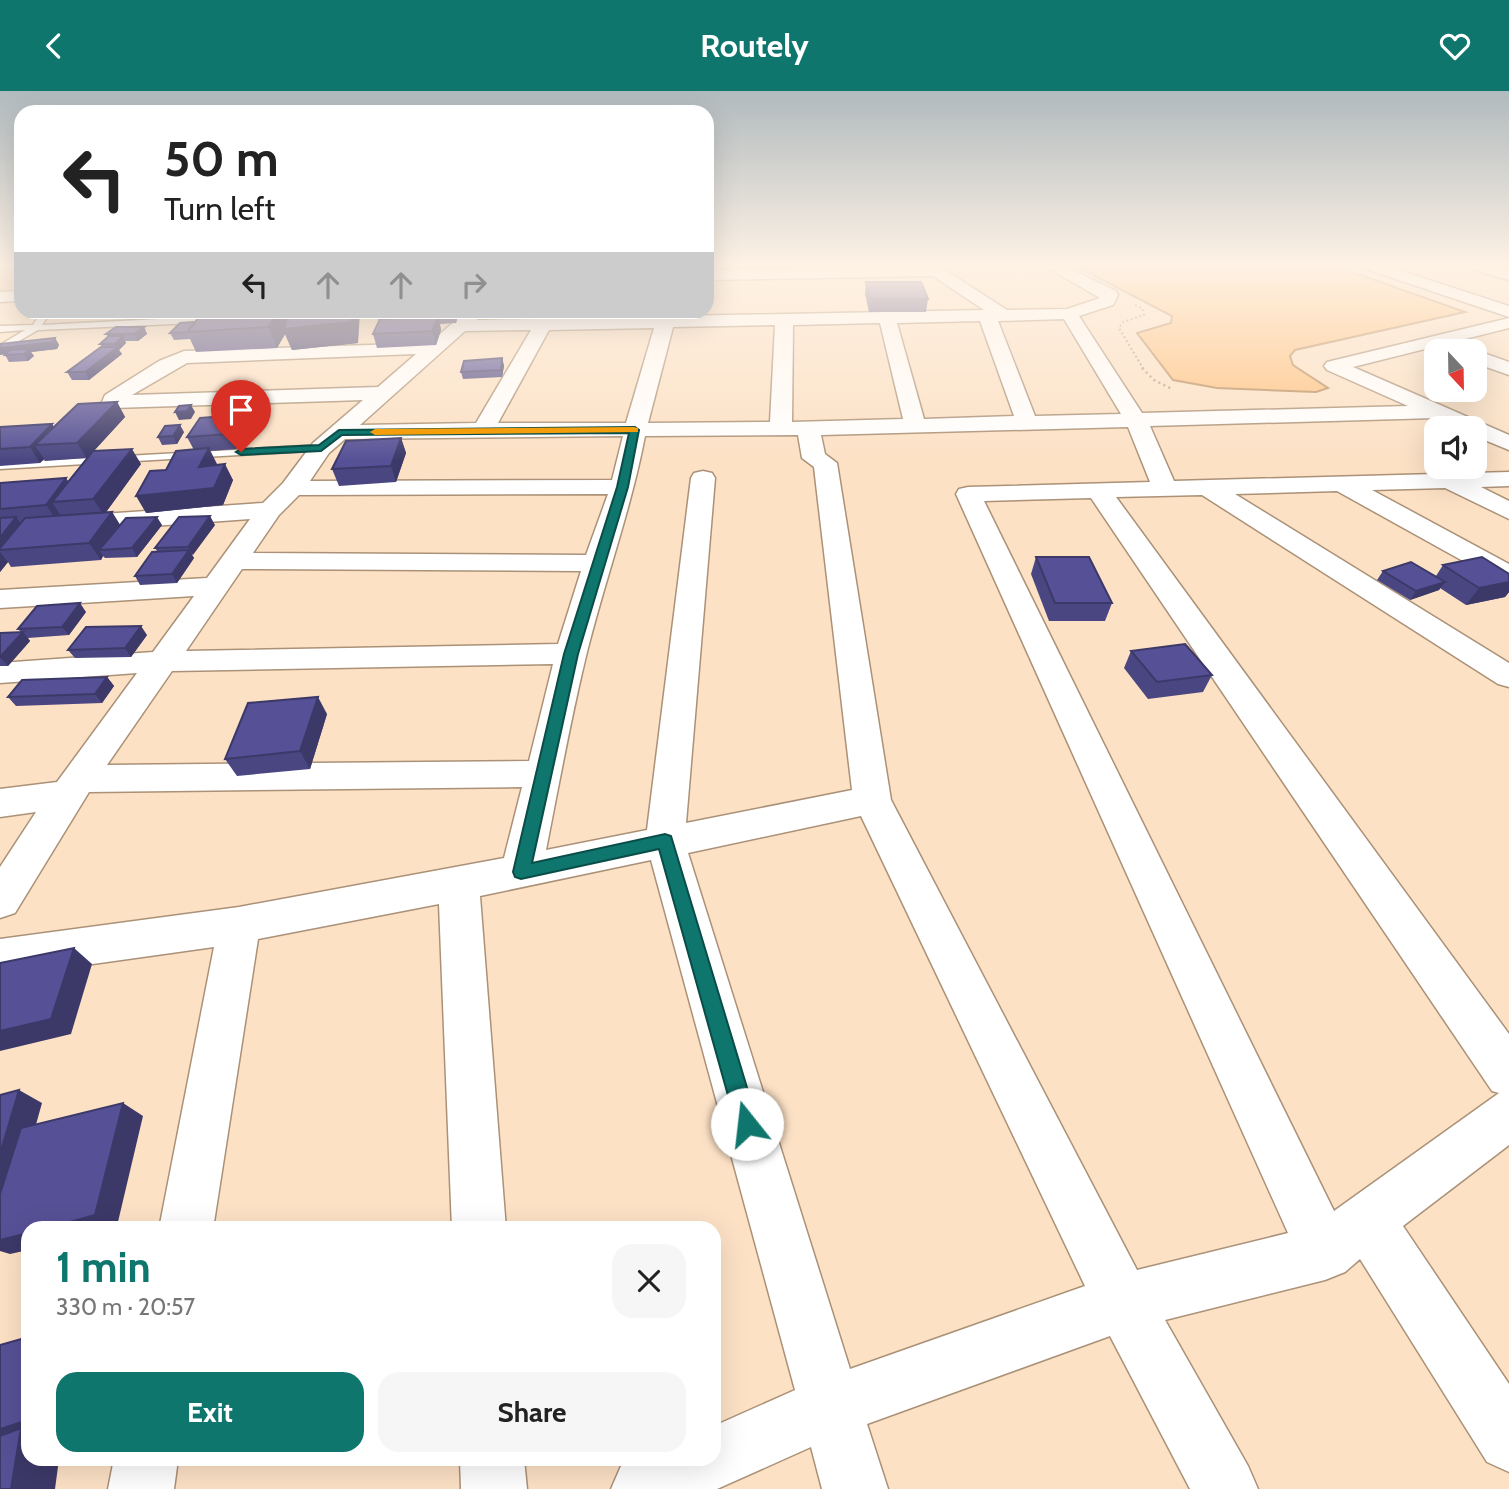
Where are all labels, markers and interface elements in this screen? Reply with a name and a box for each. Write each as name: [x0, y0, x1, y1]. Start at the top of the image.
text: Routely: [700, 26, 809, 65]
icon: back: [35, 27, 73, 65]
icon: heart: [1436, 27, 1474, 65]
text: 50 m: [164, 129, 279, 188]
icon: left: [49, 133, 140, 224]
text: Turn left: [164, 189, 275, 228]
icon: left: [236, 266, 274, 304]
icon: ahead: [309, 266, 347, 304]
icon: ahead: [382, 266, 420, 304]
icon: right: [455, 266, 493, 304]
north arrow: [1424, 339, 1488, 403]
map controls: [1424, 339, 1487, 479]
pin: [211, 380, 271, 452]
icon: arrive: [222, 391, 260, 429]
button: sound: [1424, 416, 1487, 479]
position arrow: [710, 1087, 784, 1161]
text: 1 min: [56, 1241, 151, 1293]
button: close: [612, 1244, 686, 1318]
text: 330 m · 20:57: [56, 1293, 195, 1321]
button: Exit: [56, 1372, 364, 1452]
button: Share: [378, 1372, 686, 1452]

